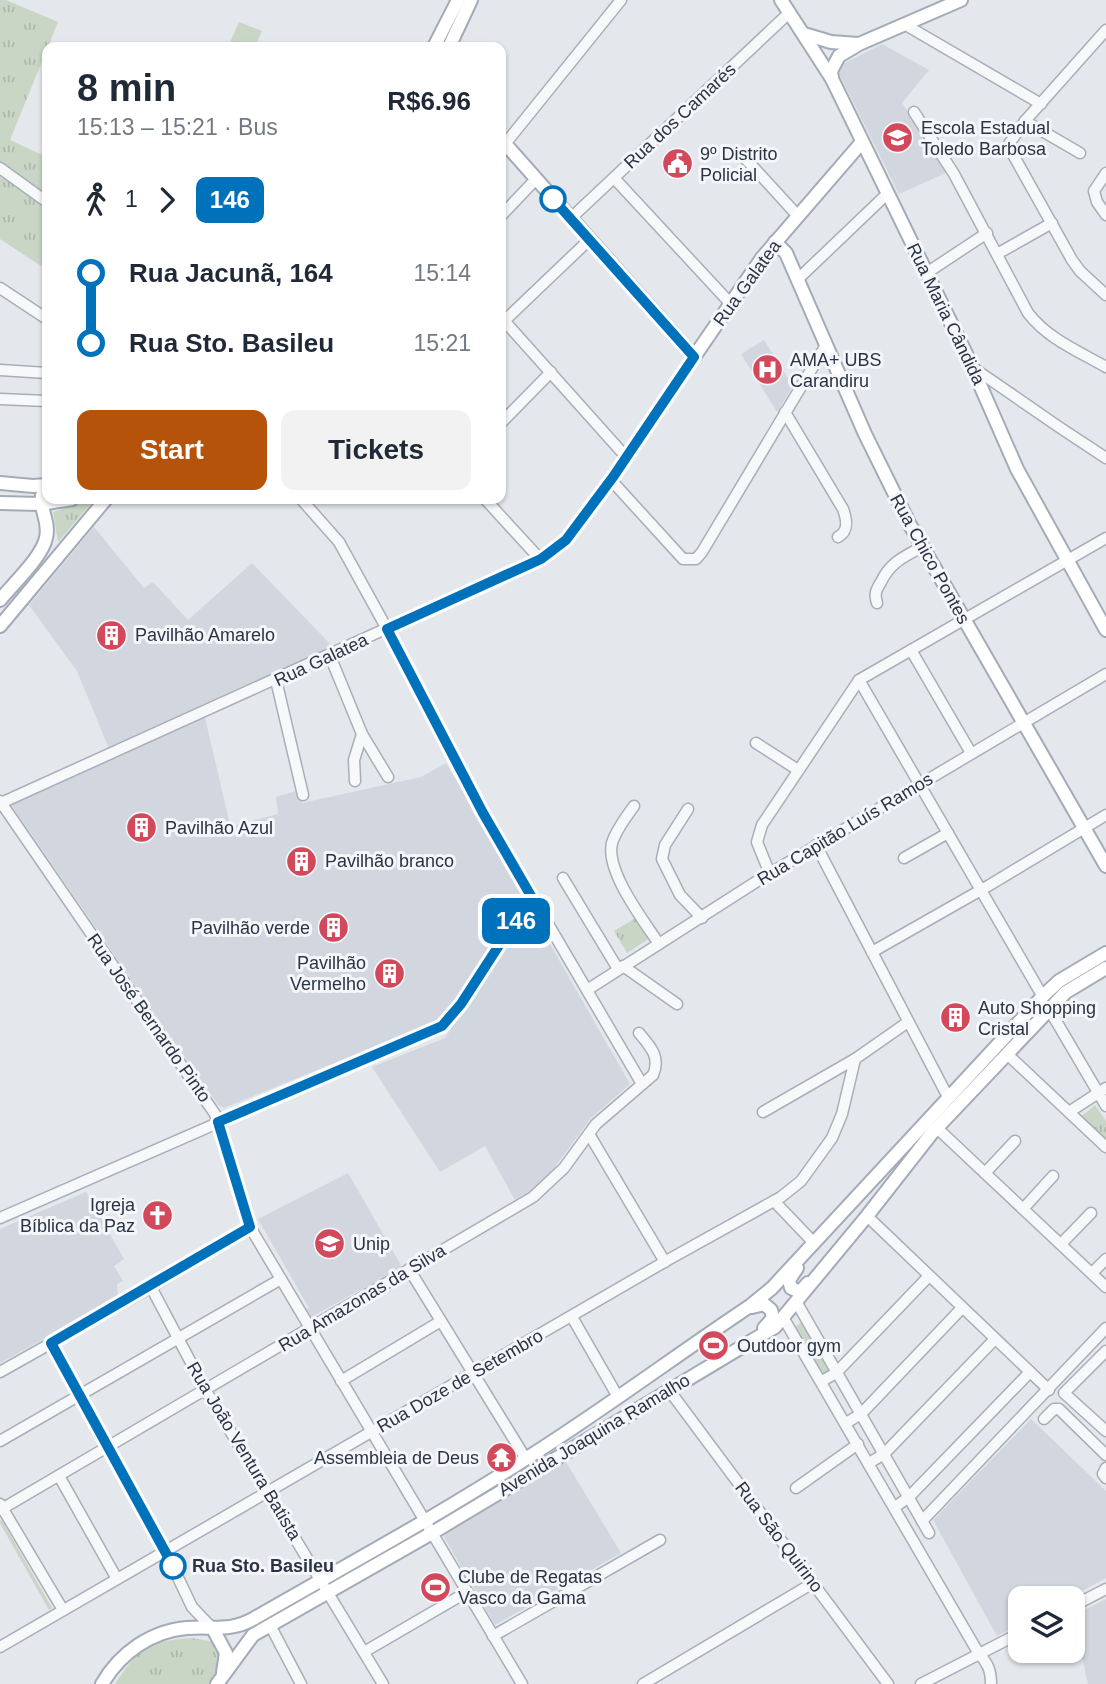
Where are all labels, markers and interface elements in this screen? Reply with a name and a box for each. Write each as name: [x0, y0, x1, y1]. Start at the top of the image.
street label: Rua dos Camarés: [620, 59, 740, 173]
text: 8 min: [77, 67, 176, 109]
text: R$6.96: [387, 86, 471, 116]
text: 15:13 – 15:21 · Bus: [77, 114, 278, 140]
place label: Escola Estadual Toledo Barbosa: [921, 118, 1050, 159]
school or university icon: Escola Estadual Toledo Barbosa: [881, 121, 915, 155]
place label: 9º Distrito Policial: [700, 144, 778, 185]
public building icon: 9º Distrito Policial: [660, 147, 694, 181]
icon: walk: [77, 181, 115, 219]
icon: forward: [148, 181, 186, 219]
text: 1: [125, 186, 138, 212]
text: 146: [210, 186, 250, 213]
unlabelled marker: [540, 186, 566, 212]
street label: Rua Galatea: [709, 235, 785, 330]
street label: Rua Maria Cândida: [903, 240, 989, 389]
text: Rua Jacunã, 164: [129, 258, 333, 288]
text: 15:14: [413, 260, 471, 286]
text: Rua Sto. Basileu: [129, 328, 334, 358]
text: 15:21: [413, 330, 471, 356]
place label: AMA+ UBS Carandiru: [790, 350, 882, 391]
hospital icon: AMA+ UBS Carandiru: [750, 353, 784, 387]
button: Start: [77, 410, 267, 490]
button: Tickets: [281, 410, 471, 490]
street label: Rua Chico Pontes: [886, 491, 974, 627]
building icon: Pavilhão Amarelo: [95, 618, 129, 652]
place label: Pavilhão Amarelo: [135, 625, 275, 645]
street label: Rua Galatea: [271, 629, 372, 690]
street label: Rua Capitão Luís Ramos: [754, 769, 936, 889]
building icon: Pavilhão Azul: [125, 811, 159, 845]
place label: Pavilhão Azul: [165, 818, 273, 838]
building icon: Pavilhão branco: [285, 844, 319, 878]
place label: Pavilhão branco: [325, 851, 454, 871]
line badge: 146: [476, 898, 556, 944]
text: 146: [496, 907, 536, 934]
building icon: Pavilhão verde: [316, 911, 350, 945]
place label: Pavilhão verde: [191, 918, 310, 938]
street label: Rua José Bernardo Pinto: [83, 930, 215, 1106]
place label: Pavilhão Vermelho: [290, 953, 366, 994]
building icon: Pavilhão Vermelho: [372, 956, 406, 990]
place label: Auto Shopping Cristal: [978, 998, 1096, 1039]
building icon: Auto Shopping Cristal: [938, 1001, 972, 1035]
place label: Igreja Bíblica da Paz: [20, 1195, 136, 1236]
church icon: Igreja Bíblica da Paz: [141, 1198, 175, 1232]
school or university icon: Unip: [313, 1227, 347, 1261]
place label: Unip: [353, 1234, 390, 1254]
street label: Rua Amazonas da Silva: [275, 1240, 450, 1356]
street label: Rua Doze de Setembro: [374, 1325, 546, 1437]
sports icon: Outdoor gym: [697, 1329, 731, 1363]
place label: Outdoor gym: [737, 1336, 841, 1356]
street label: Rua João Ventura Batista: [183, 1358, 306, 1544]
street label: Avenida Joaquina Ramalho: [495, 1370, 693, 1500]
temple icon: Assembleia de Deus: [485, 1441, 519, 1475]
place label: Assembleia de Deus: [314, 1448, 479, 1468]
street label: Rua São Quirino: [731, 1478, 827, 1596]
marker: Rua Sto. Basileu: [160, 1553, 186, 1579]
place label: Rua Sto. Basileu: [192, 1556, 334, 1576]
place label: Clube de Regatas Vasco da Gama: [458, 1567, 602, 1608]
sports icon: Clube de Regatas Vasco da Gama: [418, 1570, 452, 1604]
map controls: [1008, 1586, 1085, 1663]
button: layers: [1008, 1586, 1085, 1663]

